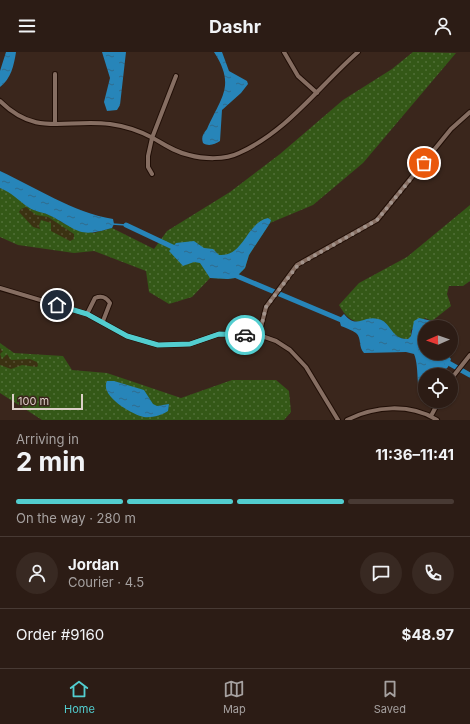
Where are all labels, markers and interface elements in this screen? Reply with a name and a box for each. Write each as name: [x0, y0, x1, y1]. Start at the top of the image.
icon: menu: [16, 15, 38, 37]
icon: person: [432, 15, 454, 37]
text: Dashr: [209, 16, 261, 37]
pin: [407, 146, 441, 180]
icon: bag: [413, 152, 435, 174]
pin: [40, 288, 74, 322]
icon: home: [46, 294, 68, 316]
courier: [225, 315, 265, 355]
north arrow: [418, 320, 458, 360]
map controls: [418, 320, 458, 408]
icon: car: [234, 324, 256, 346]
button: locate: [418, 368, 458, 408]
scale bar: [12, 392, 83, 411]
text: 100 m: [18, 394, 49, 408]
text: Arriving in: [16, 431, 79, 447]
text: 11:36–11:41: [375, 445, 454, 464]
text: 2 min: [16, 446, 86, 477]
text: On the way · 280 m: [16, 510, 136, 526]
button: person: [16, 552, 58, 594]
button: chat: [360, 552, 402, 594]
button: phone: [412, 552, 454, 594]
text: Jordan: [68, 555, 119, 574]
text: Courier · 4.5: [68, 574, 144, 590]
text: Order #9160: [16, 625, 104, 644]
text: $48.97: [402, 625, 454, 644]
tab: Home: [64, 678, 95, 716]
tab: Map: [223, 678, 246, 716]
tab: Saved: [374, 678, 406, 716]

